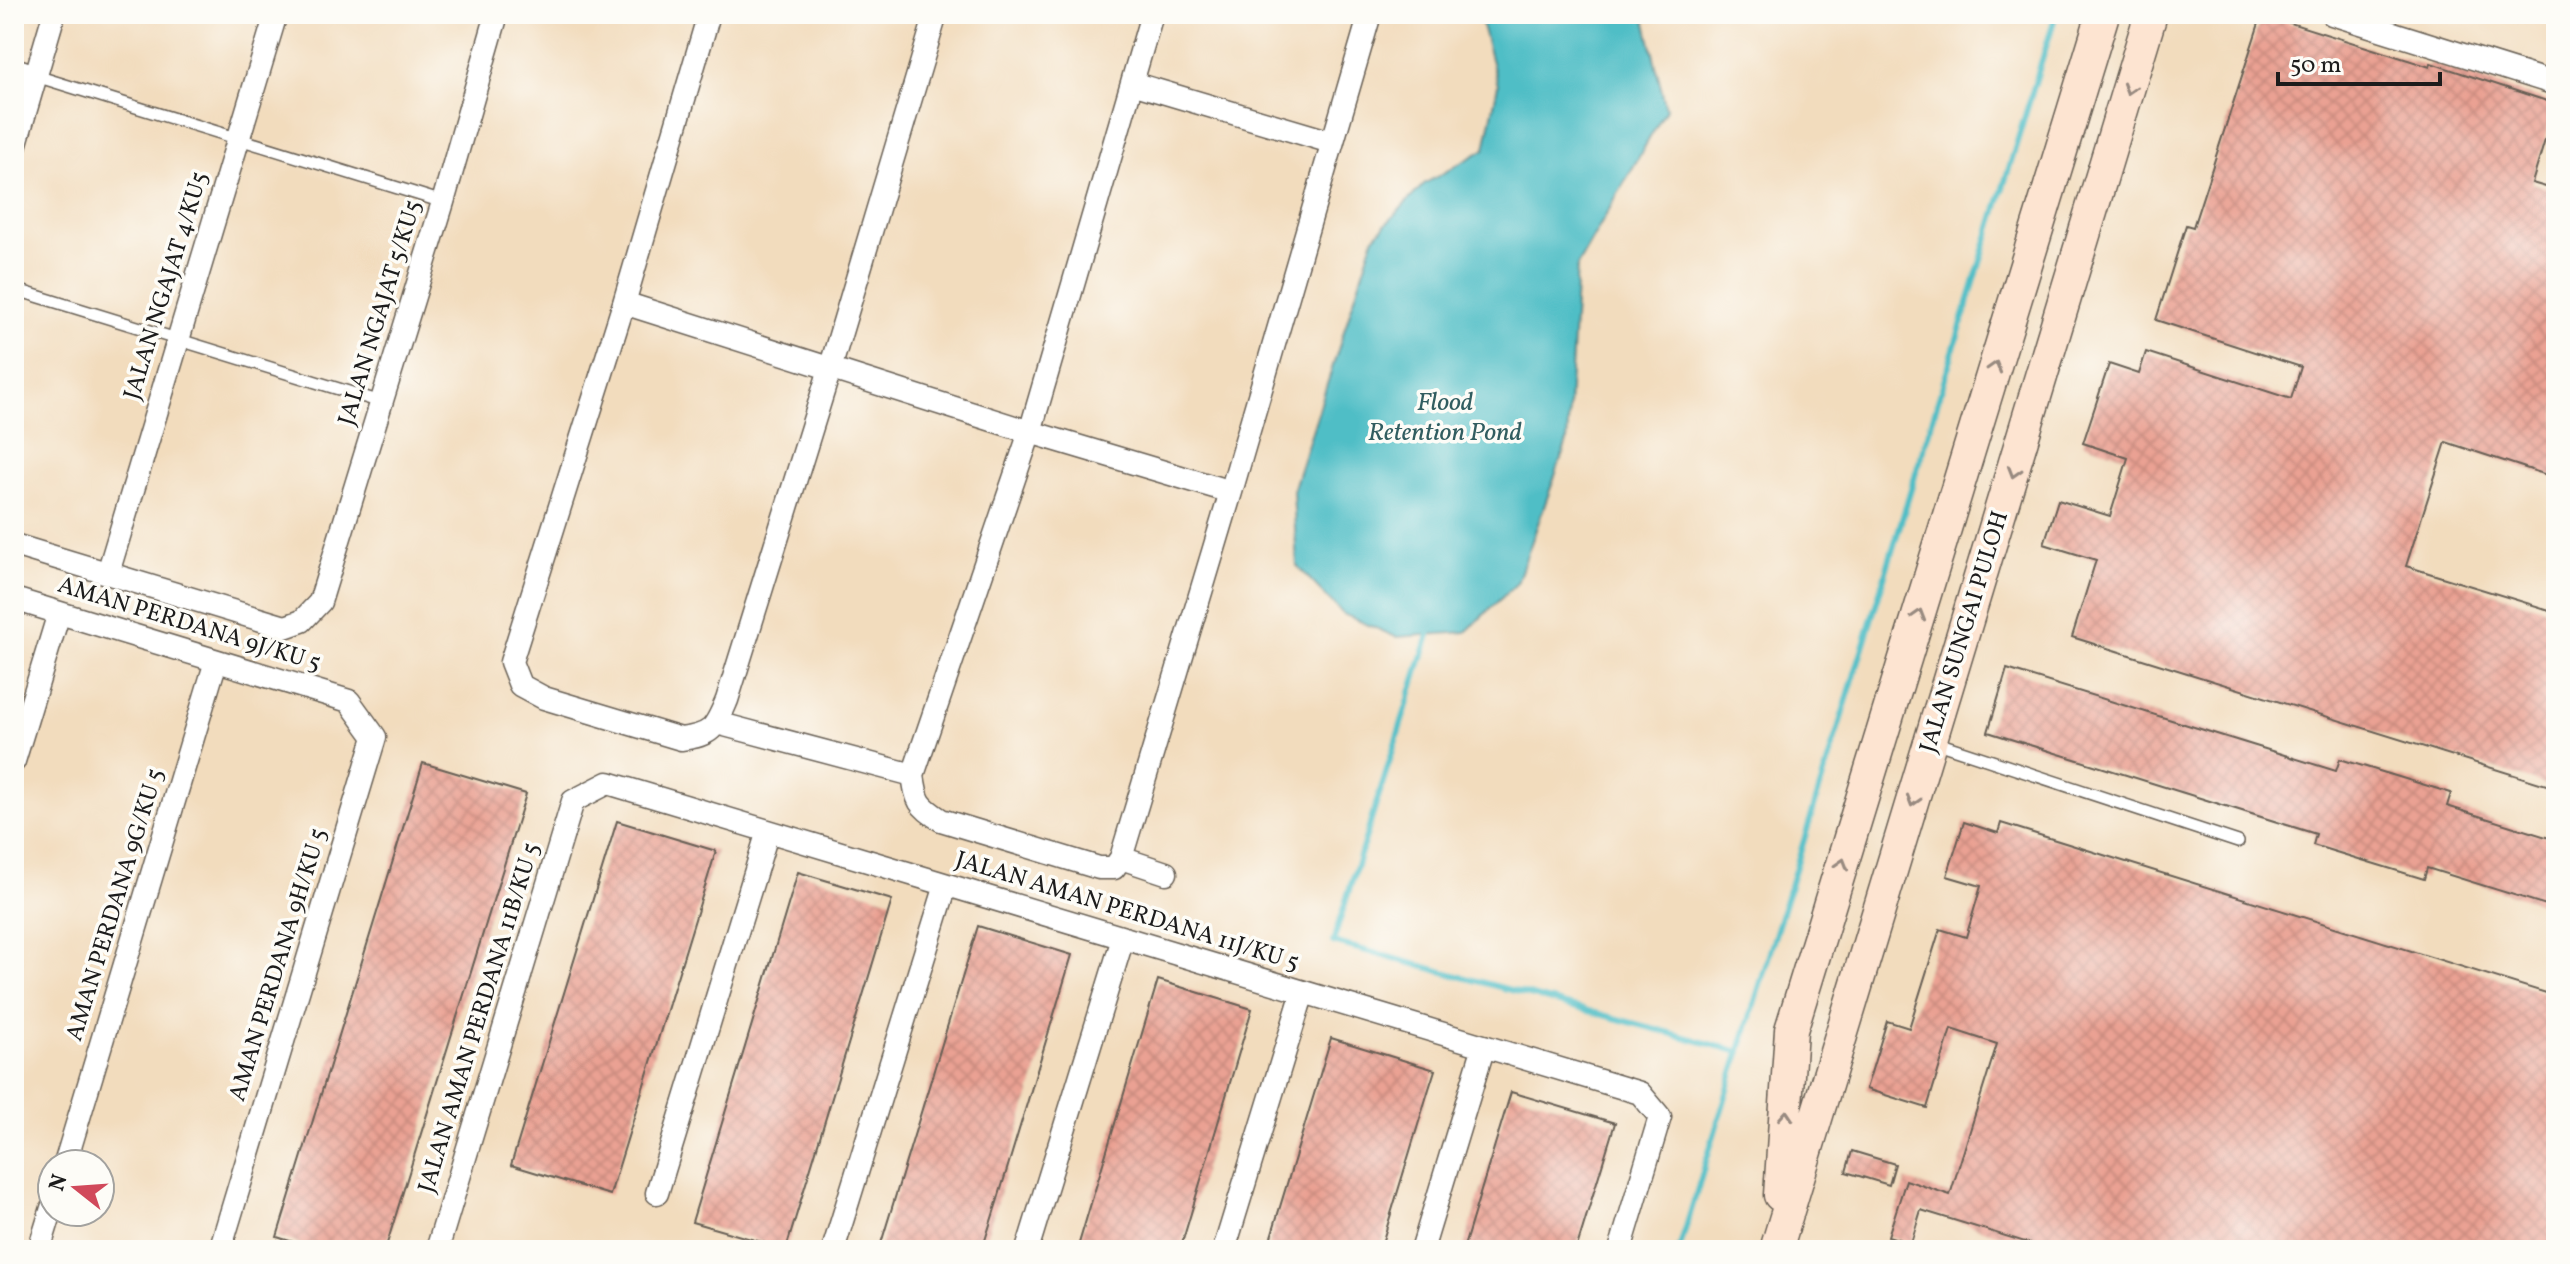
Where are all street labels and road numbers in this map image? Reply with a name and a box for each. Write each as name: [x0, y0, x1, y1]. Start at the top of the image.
street label: JALAN NGAJAT 4/KU5: [116, 168, 218, 404]
street label: JALAN NGAJAT 5/KU5: [331, 196, 431, 430]
street label: JALAN SUNGAI PULOH: [1912, 507, 2018, 757]
street label: AMAN PERDANA 9J/KU 5: [53, 569, 325, 681]
street label: AMAN PERDANA 9G/KU 5: [58, 765, 174, 1045]
street label: AMAN PERDANA 9H/KU 5: [221, 824, 337, 1106]
street label: JALAN AMAN PERDANA 11B/KU 5: [410, 839, 550, 1197]
street label: JALAN AMAN PERDANA 11J/KU 5: [951, 843, 1303, 981]

